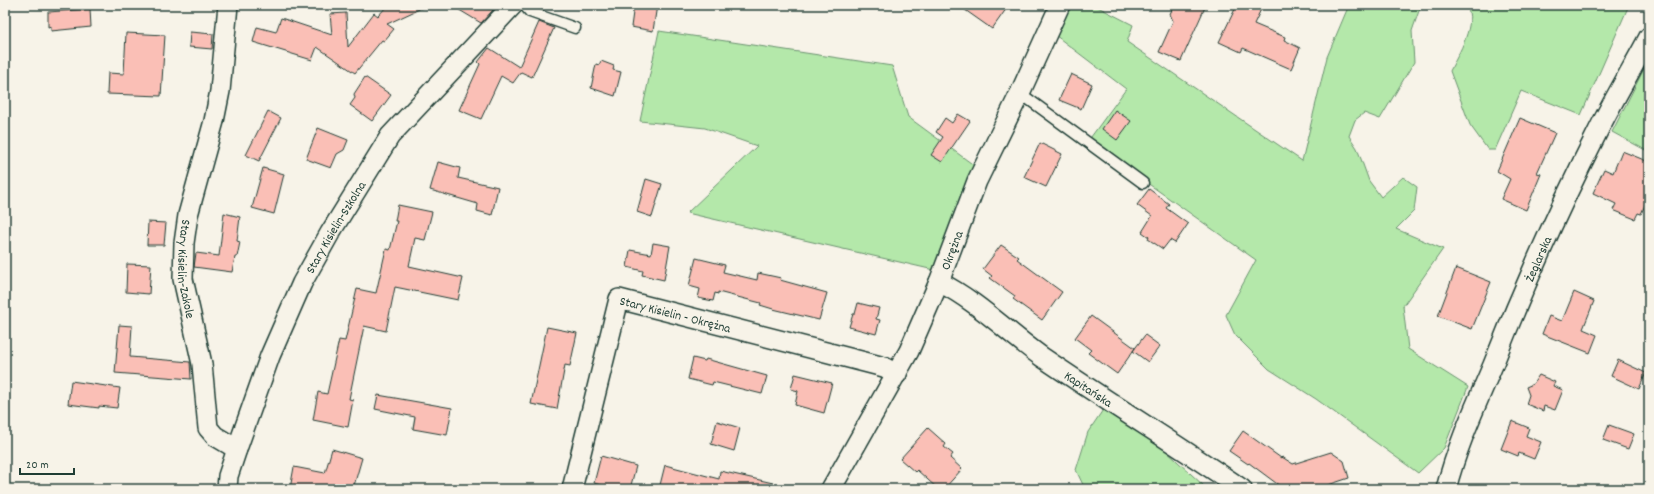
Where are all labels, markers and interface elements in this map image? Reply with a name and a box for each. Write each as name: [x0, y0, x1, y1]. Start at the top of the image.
street label: Stary Kisielin-Szkolna: [302, 177, 372, 278]
street label: Stary Kisielin-Zakole: [171, 218, 199, 321]
street label: Okrężna: [937, 228, 970, 273]
street label: Żeglarska: [1521, 233, 1559, 286]
street label: Stary Kisielin - Okrężna: [617, 293, 733, 340]
street label: Kapitańska: [1060, 367, 1116, 414]
scale bar: [20, 450, 74, 476]
text: 20 m: [26, 457, 49, 474]

